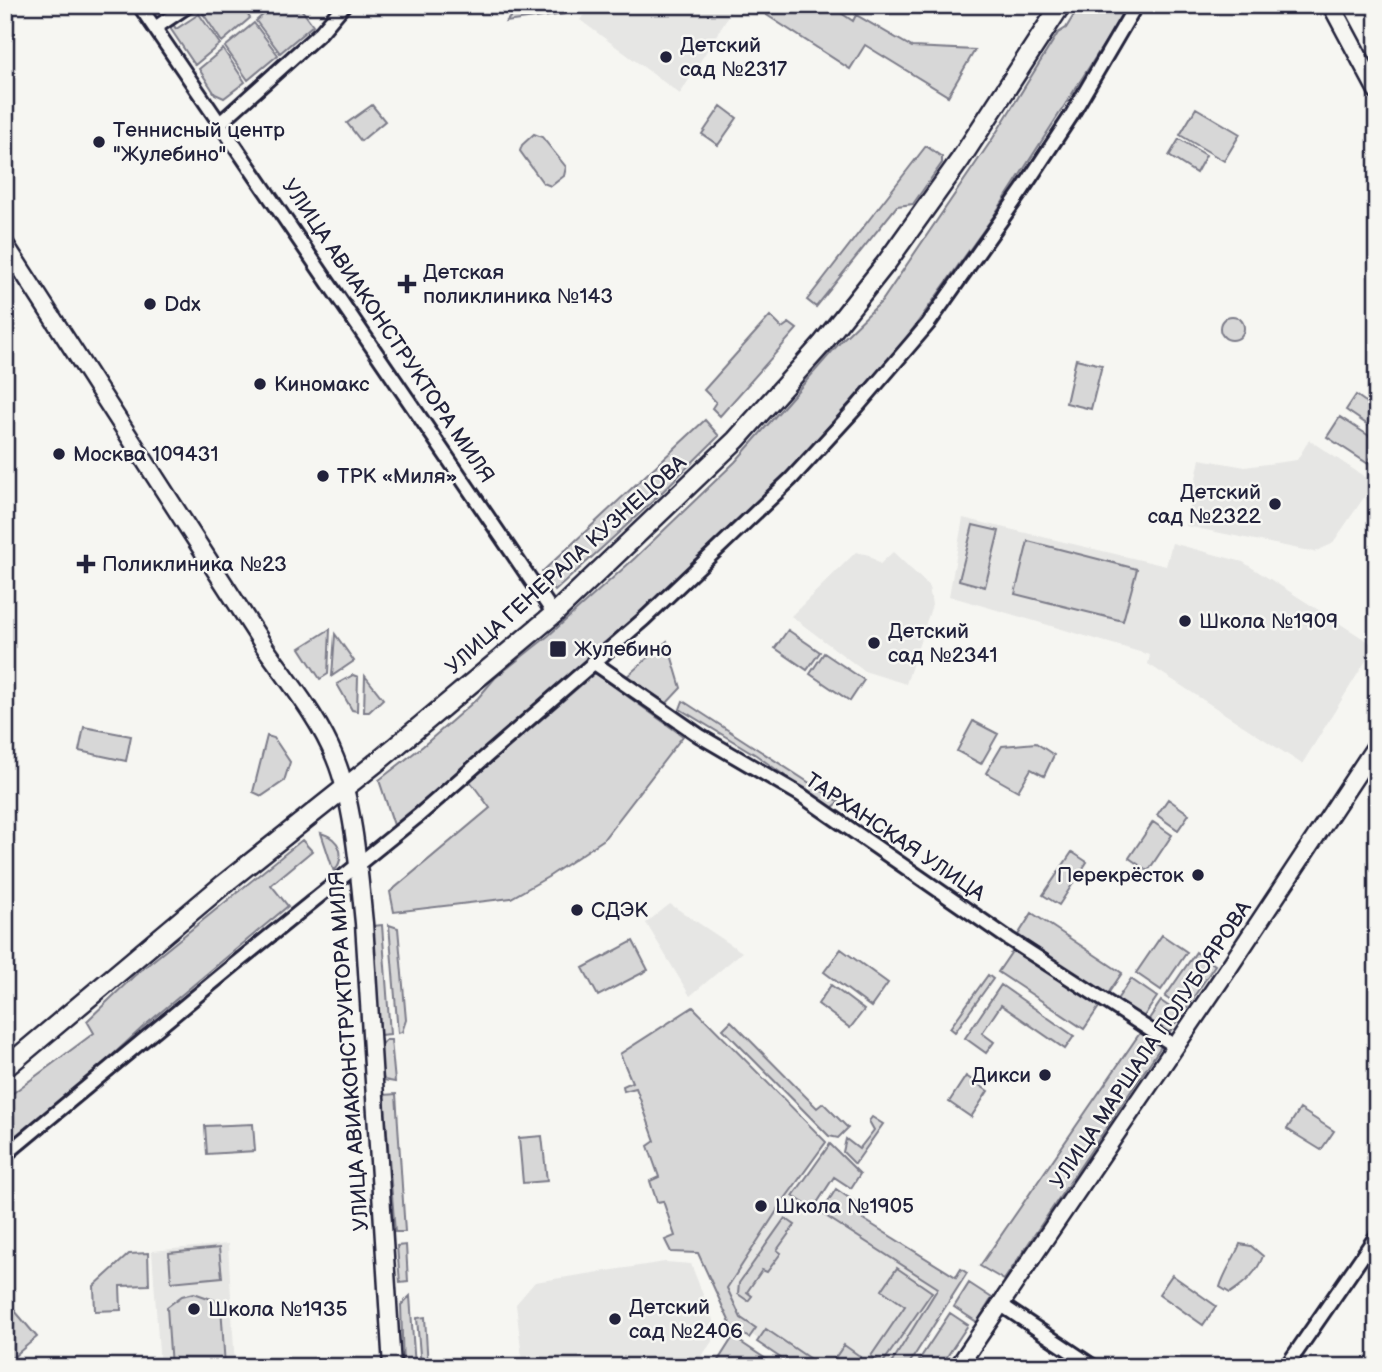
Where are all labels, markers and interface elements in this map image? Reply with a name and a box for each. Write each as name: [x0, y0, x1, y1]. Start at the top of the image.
place label: Детский сад №2317: [680, 33, 788, 82]
marker: Детский сад №2317: [658, 49, 674, 65]
place label: Теннисный центр "Жулебино": [113, 118, 285, 167]
marker: Теннисный центр "Жулебино": [91, 134, 107, 150]
street label: УЛИЦА АВИАКОНСТРУКТОРА МИЛЯ: [277, 174, 499, 488]
place label: Детская поликлиника №143: [423, 260, 613, 309]
marker: Детская поликлиника №143: [397, 274, 417, 294]
place label: Ddx: [164, 292, 201, 317]
marker: Ddx: [142, 296, 158, 312]
place label: Киномакс: [274, 372, 370, 397]
marker: Киномакс: [252, 376, 268, 392]
place label: Москва 109431: [73, 442, 219, 467]
marker: Москва 109431: [51, 446, 67, 462]
street label: УЛИЦА ГЕНЕРАЛА КУЗНЕЦОВА: [440, 450, 692, 680]
place label: ТРК «Миля»: [337, 464, 457, 489]
marker: ТРК «Миля»: [315, 468, 331, 484]
place label: Детский сад №2322: [1148, 480, 1262, 529]
marker: Детский сад №2322: [1267, 496, 1283, 512]
place label: Поликлиника №23: [102, 552, 287, 577]
marker: Поликлиника №23: [76, 554, 96, 574]
place label: Школа №1909: [1199, 609, 1338, 634]
marker: Школа №1909: [1177, 613, 1193, 629]
place label: Детский сад №2341: [888, 619, 998, 668]
marker: Детский сад №2341: [866, 635, 882, 651]
place label: Жулебино: [574, 637, 672, 662]
marker: Жулебино: [548, 639, 568, 659]
street label: ТАРХАНСКАЯ УЛИЦА: [800, 768, 990, 907]
place label: Перекрёсток: [1057, 863, 1184, 888]
marker: Перекрёсток: [1190, 867, 1206, 883]
street label: УЛИЦА АВИАКОНСТРУКТОРА МИЛЯ: [324, 870, 374, 1232]
street label: УЛИЦА МАРШАЛА ПОЛУБОЯРОВА: [1045, 896, 1257, 1194]
place label: СДЭК: [591, 898, 648, 923]
marker: СДЭК: [569, 902, 585, 918]
place label: Дикси: [972, 1063, 1031, 1088]
marker: Дикси: [1037, 1067, 1053, 1083]
place label: Школа №1905: [775, 1194, 914, 1219]
marker: Школа №1905: [753, 1198, 769, 1214]
place label: Детский сад №2406: [629, 1295, 743, 1344]
place label: Школа №1935: [208, 1297, 348, 1322]
marker: Школа №1935: [186, 1301, 202, 1317]
marker: Детский сад №2406: [607, 1311, 623, 1327]

